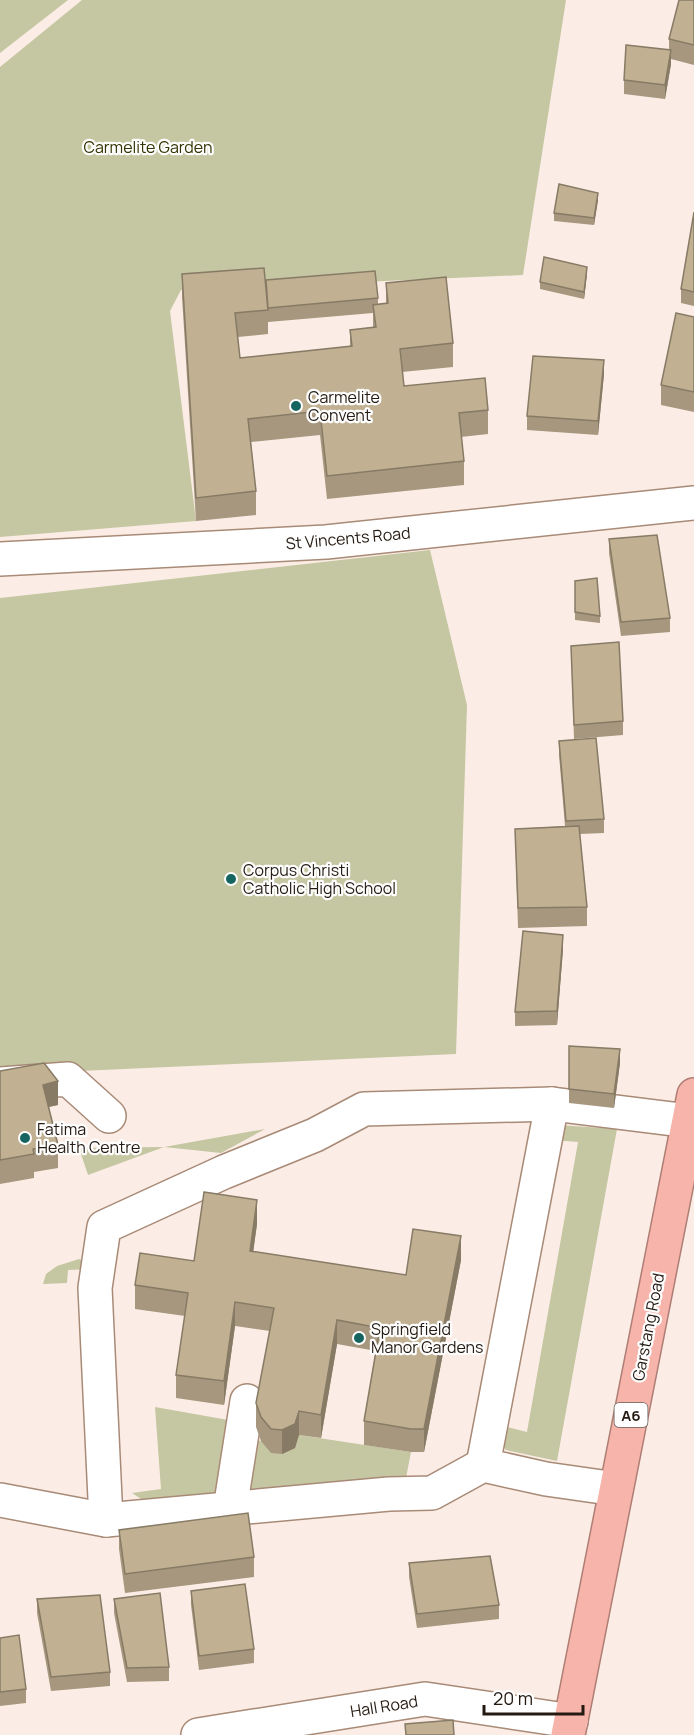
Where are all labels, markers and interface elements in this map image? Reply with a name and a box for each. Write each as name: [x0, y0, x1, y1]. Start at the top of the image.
park label: Carmelite Garden: [84, 136, 212, 158]
place label: Carmelite Convent: [308, 386, 380, 426]
marker: Carmelite Convent: [289, 399, 303, 413]
street label: St Vincents Road: [285, 522, 411, 554]
place label: Corpus Christi Catholic High School: [243, 859, 396, 899]
marker: Corpus Christi Catholic High School: [224, 872, 238, 886]
place label: Fatima Health Centre: [37, 1118, 140, 1158]
marker: Fatima Health Centre: [18, 1131, 32, 1145]
street label: Garstang Road: [627, 1271, 669, 1383]
place label: Springfield Manor Gardens: [371, 1318, 484, 1358]
marker: Springfield Manor Gardens: [352, 1331, 366, 1345]
road number: A6: [614, 1403, 648, 1427]
scale bar: [484, 1678, 583, 1716]
text: 20 m: [493, 1686, 533, 1710]
street label: Hall Road: [348, 1690, 420, 1722]

